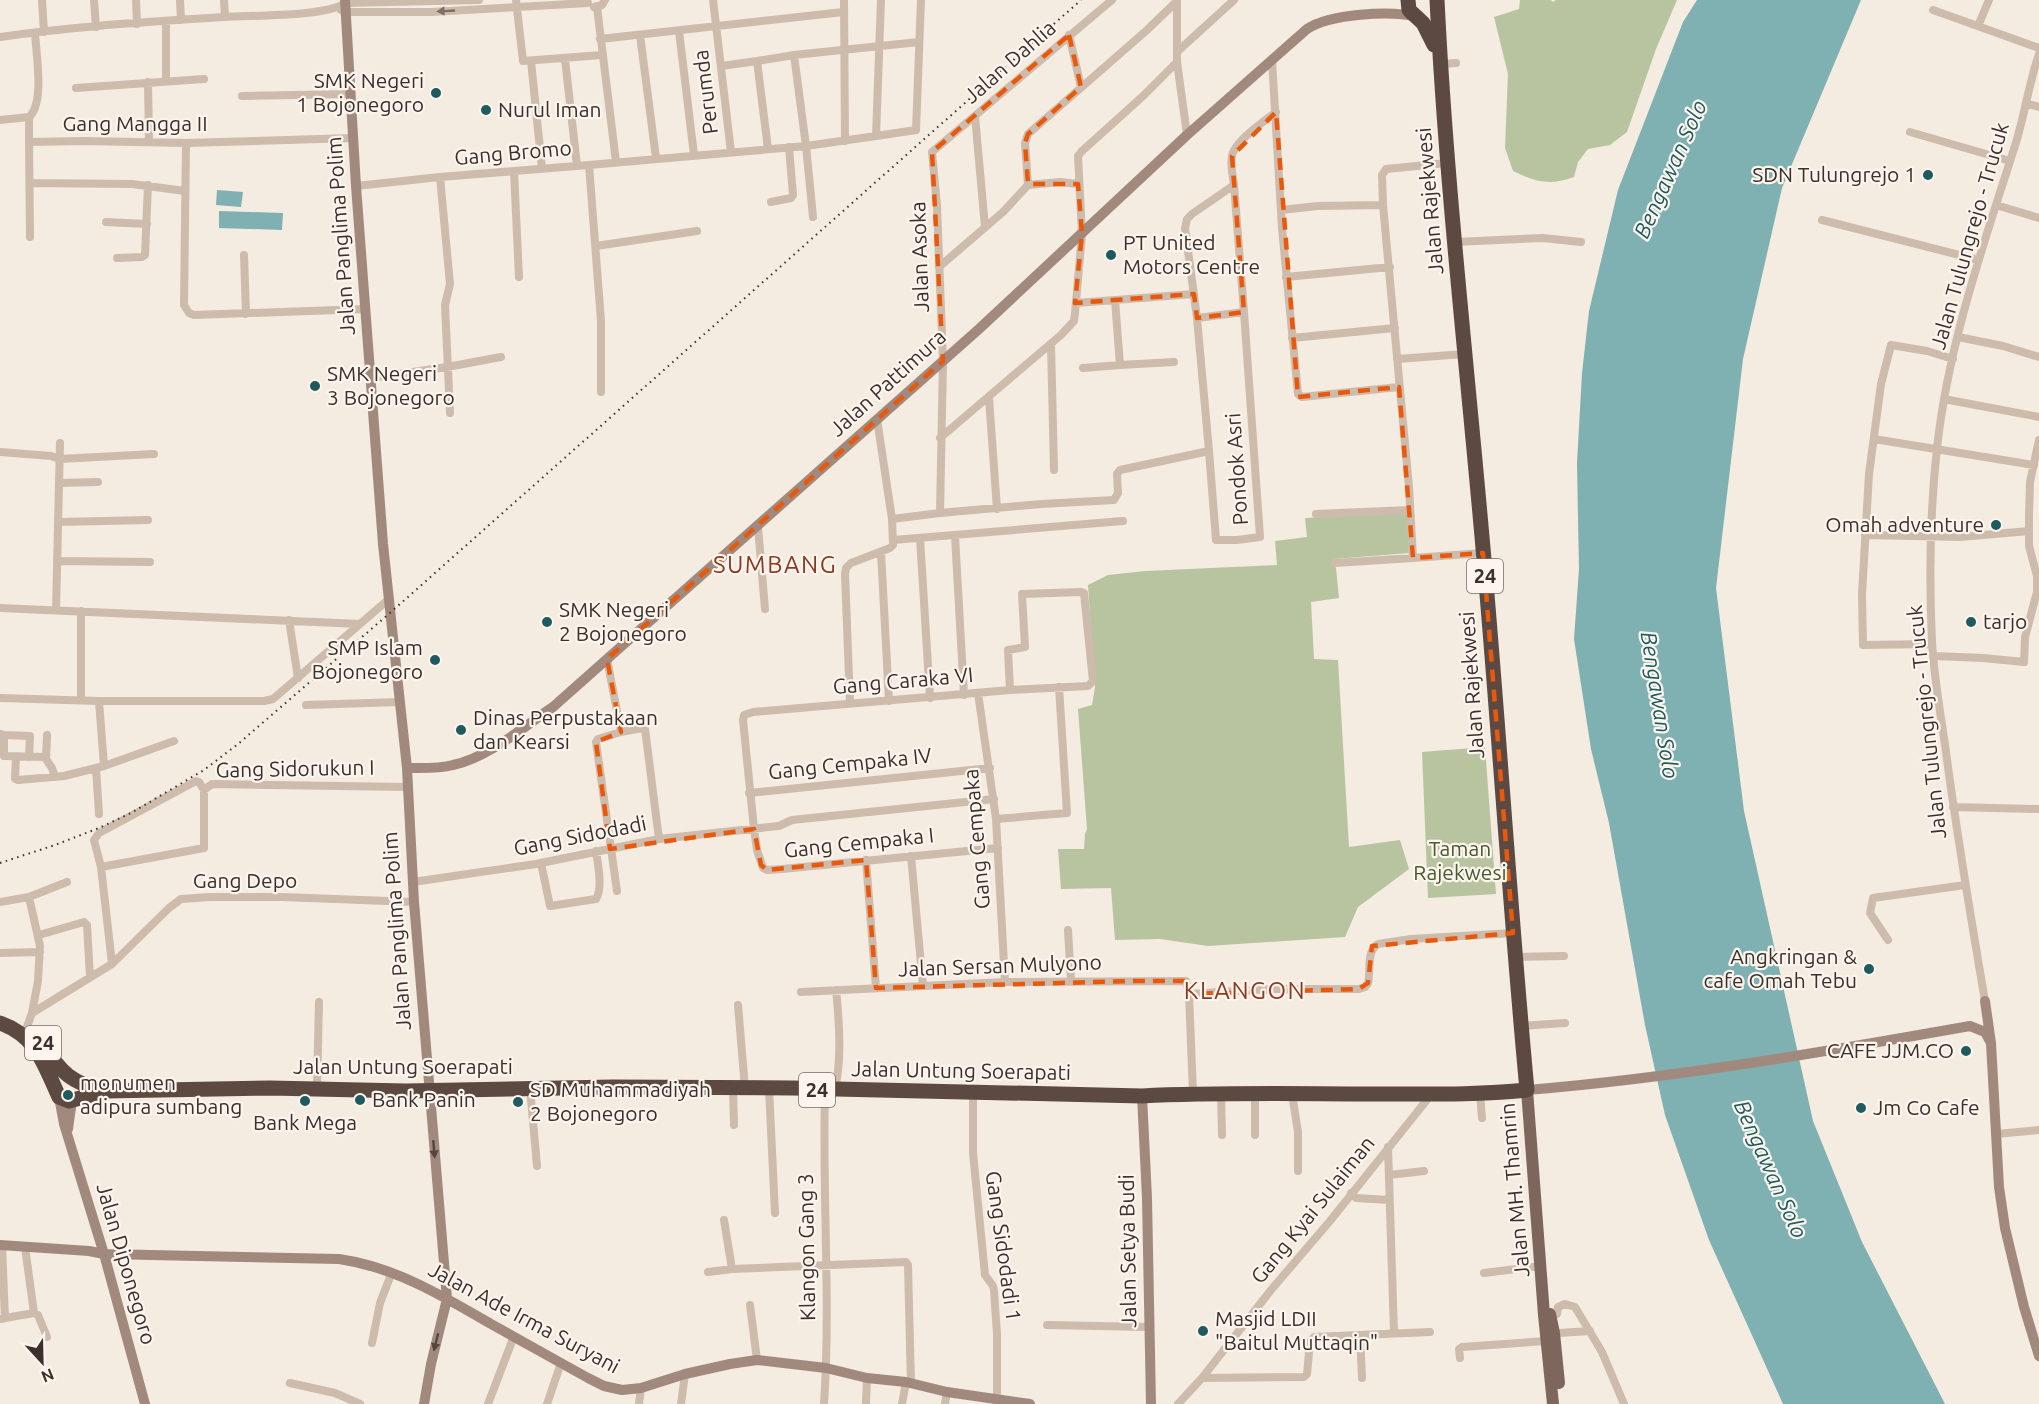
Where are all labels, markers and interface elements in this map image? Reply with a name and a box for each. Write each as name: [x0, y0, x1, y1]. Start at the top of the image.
one-way arrow: [436, 7, 455, 16]
street label: Jalan Dahlia: [959, 15, 1060, 107]
street label: Perumda: [688, 49, 722, 136]
place label: SMK Negeri 1 Bojonegoro: [296, 68, 424, 116]
marker: SMK Negeri 1 Bojonegoro: [429, 86, 443, 100]
water label: Bengawan Solo: [1628, 96, 1711, 242]
place label: Nurul Iman: [498, 97, 602, 121]
marker: Nurul Iman: [479, 103, 493, 117]
street label: Gang Mangga II: [62, 111, 208, 135]
street label: Jalan Tulungrejo - Trucuk: [1925, 119, 2013, 352]
street label: Jalan Rajekwesi: [1411, 127, 1447, 276]
street label: Gang Bromo: [453, 135, 573, 169]
street label: Jalan Panglima Polim: [321, 136, 359, 336]
place label: SDN Tulungrejo 1: [1752, 162, 1916, 186]
marker: SDN Tulungrejo 1: [1921, 168, 1935, 182]
street label: Jalan Asoka: [905, 201, 933, 313]
place label: PT United Motors Centre: [1123, 230, 1260, 278]
marker: PT United Motors Centre: [1104, 248, 1118, 262]
street label: Jalan Pattimura: [824, 324, 950, 441]
place label: SMK Negeri 3 Bojonegoro: [327, 361, 455, 409]
marker: SMK Negeri 3 Bojonegoro: [308, 379, 322, 393]
street label: Pondok Asri: [1220, 412, 1252, 526]
place label: Omah adventure: [1825, 512, 1984, 536]
marker: Omah adventure: [1989, 518, 2003, 532]
district label: SUMBANG: [713, 551, 837, 578]
road number: 24: [1467, 559, 1503, 593]
place label: SMK Negeri 2 Bojonegoro: [559, 597, 687, 645]
street label: Jalan Tulungrejo - Trucuk: [1902, 604, 1950, 840]
place label: tarjo: [1983, 609, 2027, 633]
street label: Jalan Rajekwesi: [1454, 611, 1488, 759]
marker: SMK Negeri 2 Bojonegoro: [540, 615, 554, 629]
marker: tarjo: [1964, 615, 1978, 629]
water label: Bengawan Solo: [1637, 630, 1684, 780]
place label: SMP Islam Bojonegoro: [312, 635, 423, 683]
marker: SMP Islam Bojonegoro: [428, 653, 442, 667]
street label: Gang Caraka VI: [832, 662, 974, 698]
place label: Dinas Perpustakaan dan Kearsi: [473, 705, 658, 753]
marker: Dinas Perpustakaan dan Kearsi: [454, 723, 468, 737]
street label: Gang Cempaka IV: [767, 742, 933, 784]
street label: Gang Sidorukun I: [215, 755, 375, 781]
street label: Gang Cempaka: [958, 768, 994, 910]
street label: Gang Sidodadi: [511, 810, 648, 860]
street label: Gang Cempaka I: [783, 822, 935, 862]
street label: Jalan Panglima Polim: [377, 831, 415, 1031]
park label: Taman Rajekwesi: [1413, 836, 1507, 884]
street label: Gang Depo: [193, 868, 297, 892]
place label: Angkringan & cafe Omah Tebu: [1704, 944, 1857, 992]
street label: Jalan Sersan Mulyono: [898, 949, 1102, 981]
marker: Angkringan & cafe Omah Tebu: [1862, 962, 1876, 976]
district label: KLANGON: [1184, 977, 1306, 1004]
road number: 24: [25, 1026, 61, 1060]
place label: CAFE JJM.CO: [1827, 1038, 1954, 1062]
marker: CAFE JJM.CO: [1959, 1044, 1973, 1058]
street label: Jalan Untung Soerapati: [293, 1054, 513, 1078]
street label: Jalan Untung Soerapati: [851, 1056, 1071, 1084]
place label: monumen adipura sumbang: [80, 1070, 242, 1118]
road number: 24: [799, 1073, 835, 1107]
place label: SD Muhammadiyah 2 Bojonegoro: [530, 1077, 711, 1125]
place label: Bank Panin: [372, 1087, 476, 1111]
marker: monumen adipura sumbang: [61, 1088, 75, 1102]
marker: Bank Panin: [353, 1093, 367, 1107]
marker: Bank Mega: [298, 1094, 312, 1108]
marker: SD Muhammadiyah 2 Bojonegoro: [511, 1095, 525, 1109]
place label: Jm Co Cafe: [1873, 1095, 1979, 1119]
water label: Bengawan Solo: [1730, 1096, 1813, 1242]
marker: Jm Co Cafe: [1854, 1101, 1868, 1115]
street label: Jalan MH. Thamrin: [1494, 1102, 1534, 1278]
place label: Bank Mega: [253, 1110, 357, 1134]
street label: Gang Kyai Sulaiman: [1245, 1131, 1379, 1288]
one-way arrow: [429, 1140, 439, 1159]
street label: Gang Sidodadi 1: [982, 1169, 1026, 1322]
street label: Klangon Gang 3: [793, 1173, 819, 1321]
street label: Jalan Setya Budi: [1114, 1174, 1140, 1328]
street label: Jalan Diponegoro: [92, 1180, 162, 1347]
street label: Jalan Ade Irma Suryani: [425, 1257, 624, 1378]
place label: Masjid LDII "Baitul Muttaqin": [1215, 1306, 1378, 1354]
marker: Masjid LDII "Baitul Muttaqin": [1196, 1324, 1210, 1338]
north arrow: [12, 1332, 72, 1392]
one-way arrow: [431, 1333, 440, 1351]
text: N: [39, 1365, 57, 1386]

